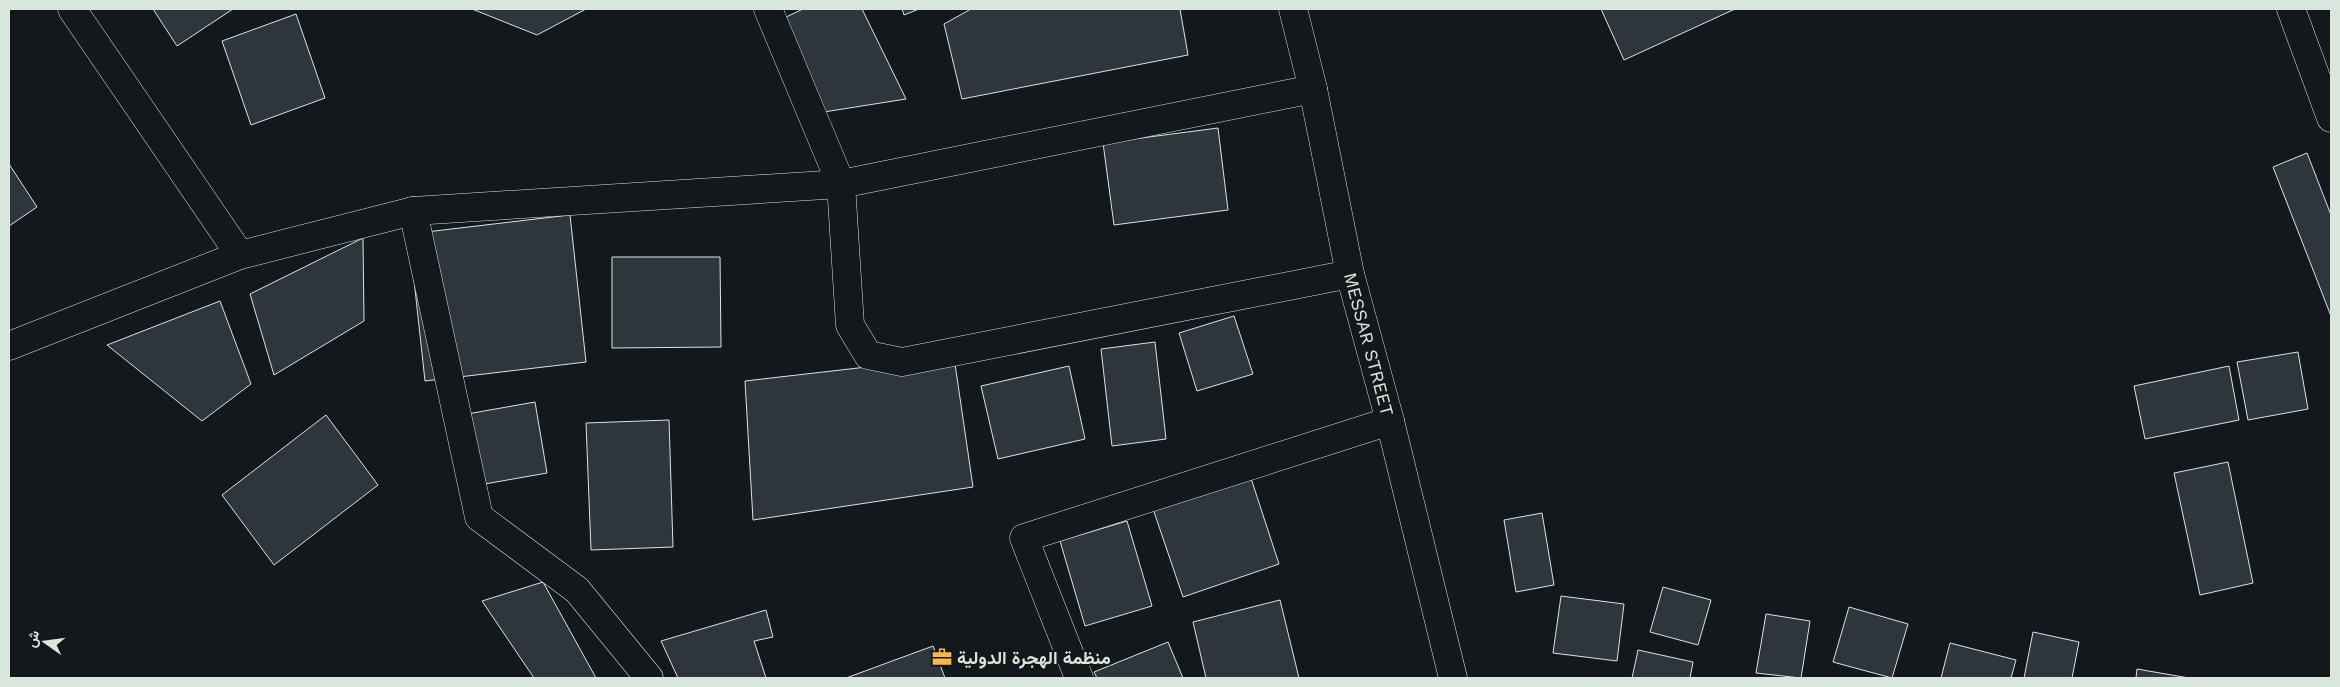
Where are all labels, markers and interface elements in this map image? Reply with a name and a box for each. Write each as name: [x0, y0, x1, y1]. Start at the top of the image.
street label: MESSAR STREET: [1340, 270, 1398, 418]
north arrow: [20, 617, 70, 667]
text: ش: [23, 629, 43, 649]
office icon: منظمة الهجرة الدولية: [931, 646, 953, 668]
place label: منظمة الهجرة الدولية: [957, 647, 1111, 669]

